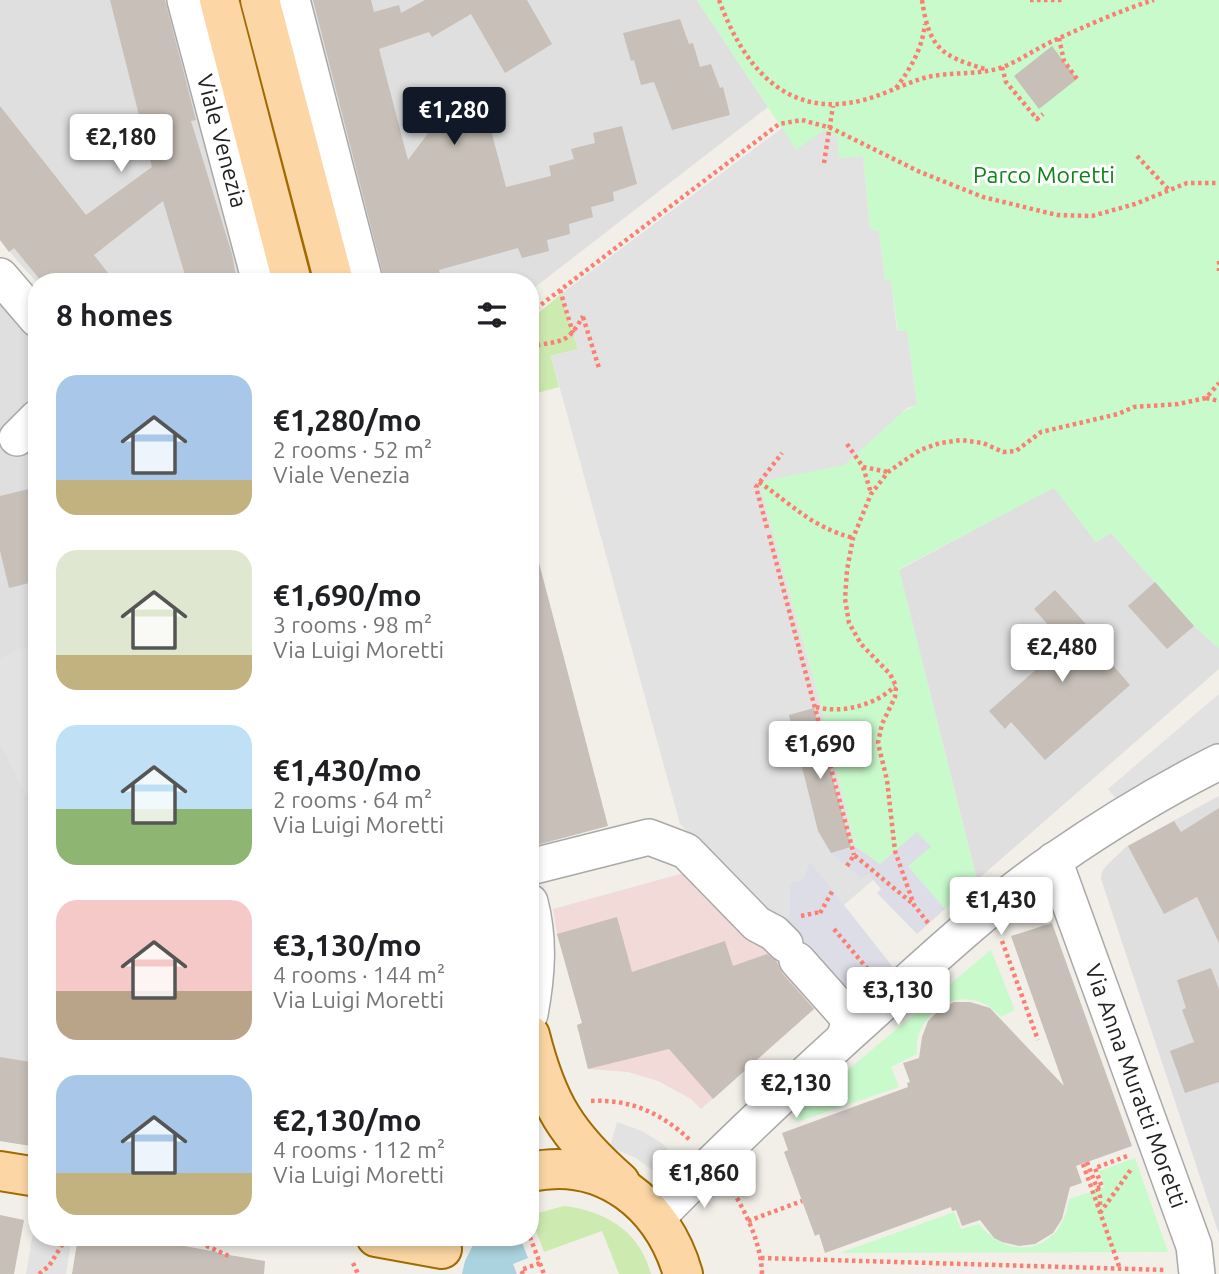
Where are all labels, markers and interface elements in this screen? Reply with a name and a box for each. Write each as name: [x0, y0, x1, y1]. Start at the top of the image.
street label: Viale Venezia: [193, 71, 252, 210]
pin: €1,280: [397, 88, 511, 147]
text: €1,280: [419, 97, 489, 122]
pin: €2,180: [64, 114, 178, 174]
text: €2,180: [86, 124, 156, 149]
park label: Parco Moretti: [973, 162, 1115, 187]
icon: filters: [473, 296, 511, 334]
text: 8 homes: [56, 298, 173, 332]
icon: home: [112, 403, 196, 487]
text: €1,280/mo: [273, 403, 422, 437]
text: 2 rooms · 52 m²: [273, 437, 432, 462]
text: Viale Venezia: [273, 462, 410, 487]
icon: home: [112, 578, 196, 662]
text: €1,690/mo: [273, 578, 422, 612]
text: 3 rooms · 98 m²: [273, 612, 432, 637]
pin: €2,480: [1005, 624, 1119, 684]
text: €2,480: [1027, 634, 1097, 659]
text: Via Luigi Moretti: [273, 637, 444, 662]
pin: €1,690: [763, 722, 877, 781]
text: €1,690: [785, 731, 855, 756]
icon: home: [112, 753, 196, 837]
text: €1,430/mo: [273, 753, 422, 787]
text: 2 rooms · 64 m²: [273, 787, 432, 812]
text: Via Luigi Moretti: [273, 812, 444, 837]
pin: €1,430: [944, 878, 1058, 937]
text: €1,430: [966, 887, 1036, 912]
icon: home: [112, 928, 196, 1012]
text: €3,130/mo: [273, 928, 422, 962]
street label: Via Anna Muratti Moretti: [1081, 961, 1192, 1211]
text: 4 rooms · 144 m²: [273, 962, 445, 987]
pin: €3,130: [841, 968, 955, 1027]
text: €3,130: [863, 977, 933, 1002]
text: Via Luigi Moretti: [273, 987, 444, 1012]
pin: €2,130: [739, 1060, 853, 1120]
text: €2,130: [761, 1070, 831, 1095]
icon: home: [112, 1103, 196, 1187]
text: €2,130/mo: [273, 1103, 422, 1137]
text: 4 rooms · 112 m²: [273, 1137, 445, 1162]
pin: €1,860: [647, 1150, 761, 1210]
text: €1,860: [669, 1160, 739, 1185]
text: Via Luigi Moretti: [273, 1162, 444, 1187]

